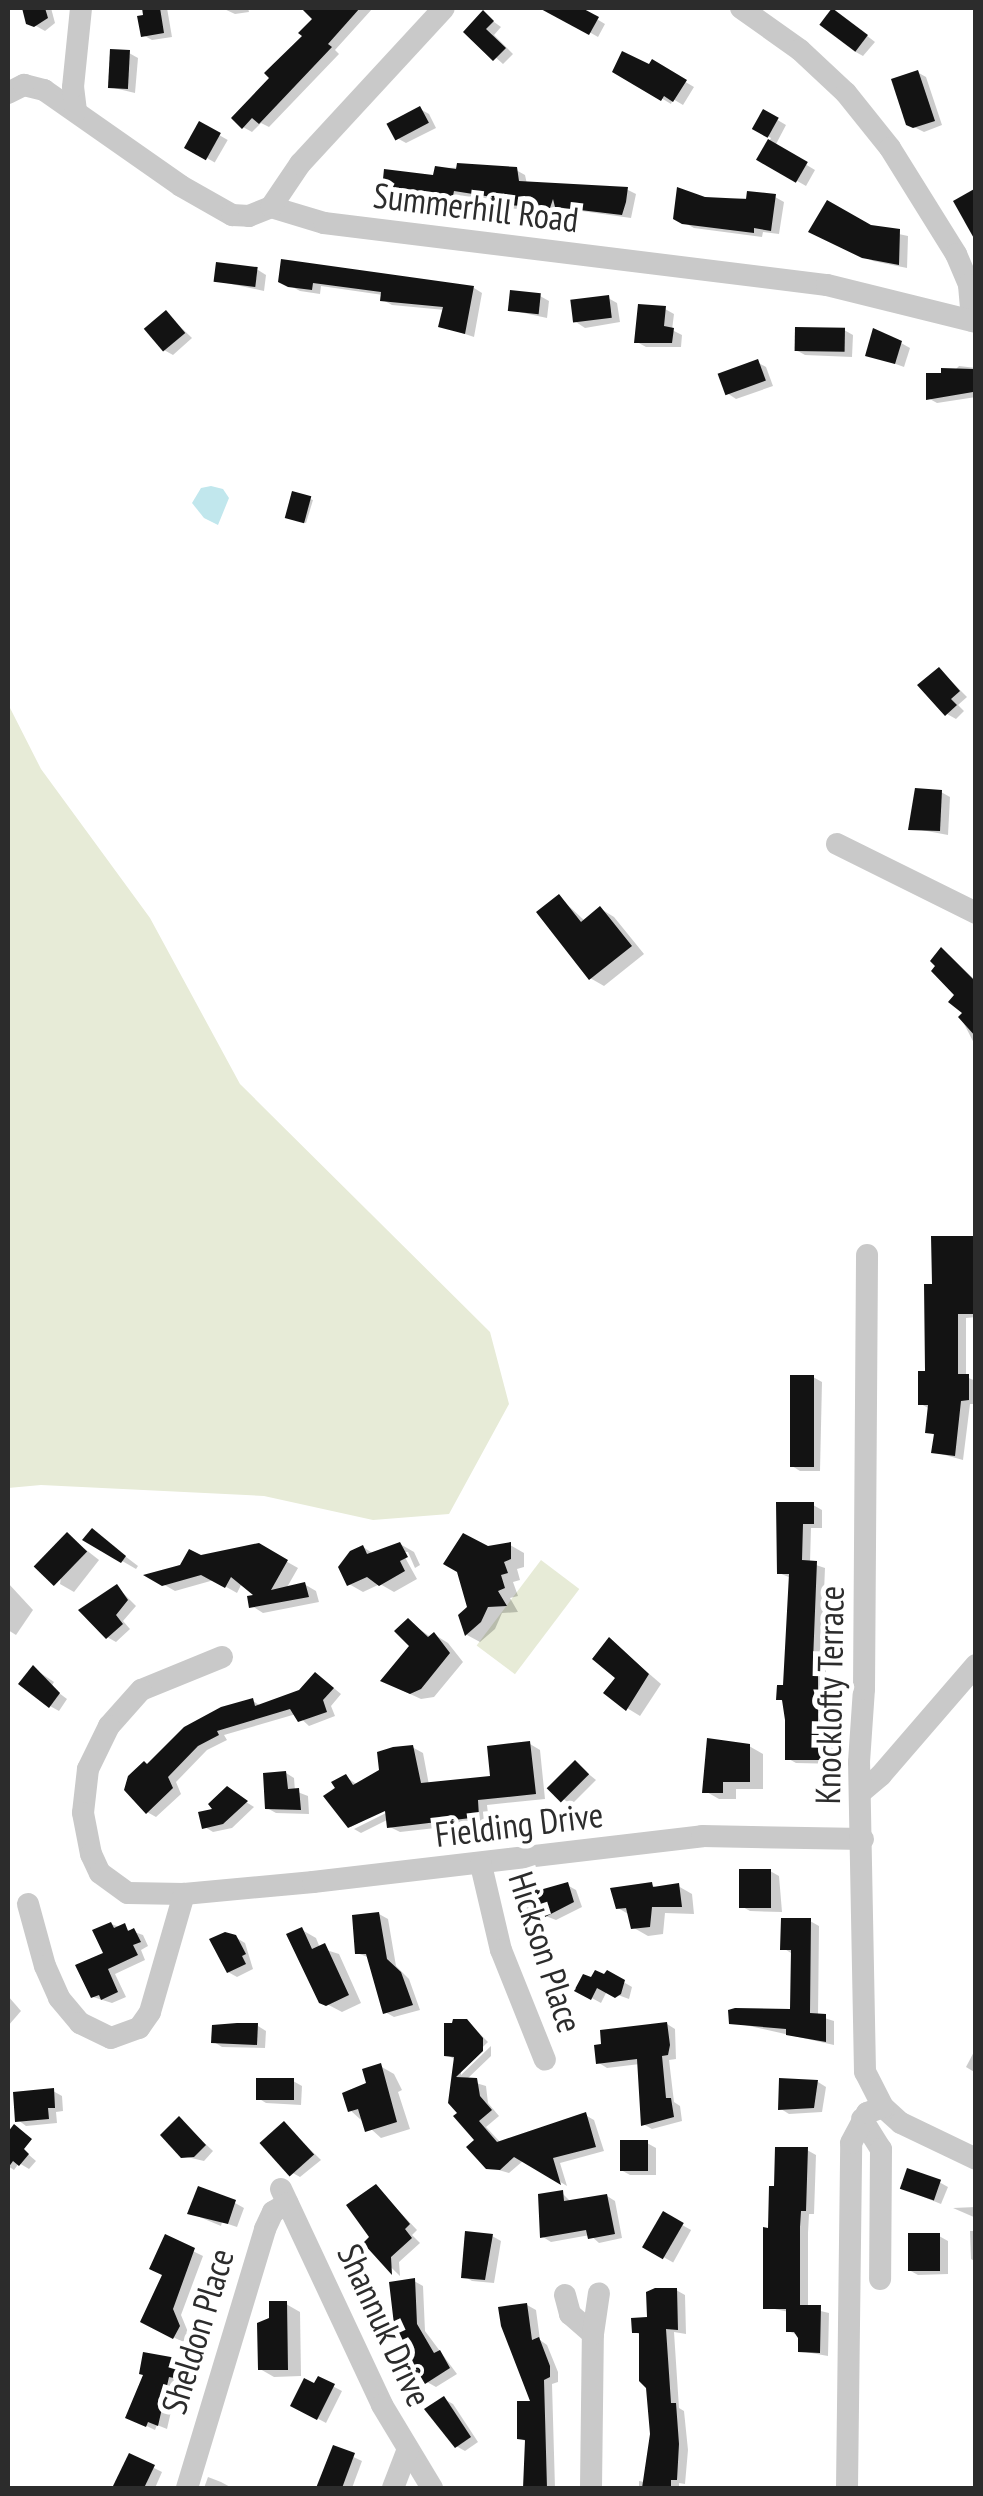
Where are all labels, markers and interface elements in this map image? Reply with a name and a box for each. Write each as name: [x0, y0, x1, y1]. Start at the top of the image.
street label: Summerhill Road: [371, 174, 581, 240]
street label: Knocklofty Terrace: [806, 1584, 852, 1806]
street label: Fielding Drive: [433, 1793, 605, 1855]
street label: Hickson Place: [500, 1866, 592, 2038]
street label: Shannuk Drive: [329, 2237, 441, 2413]
street label: Sheldon Place: [152, 2243, 242, 2419]

